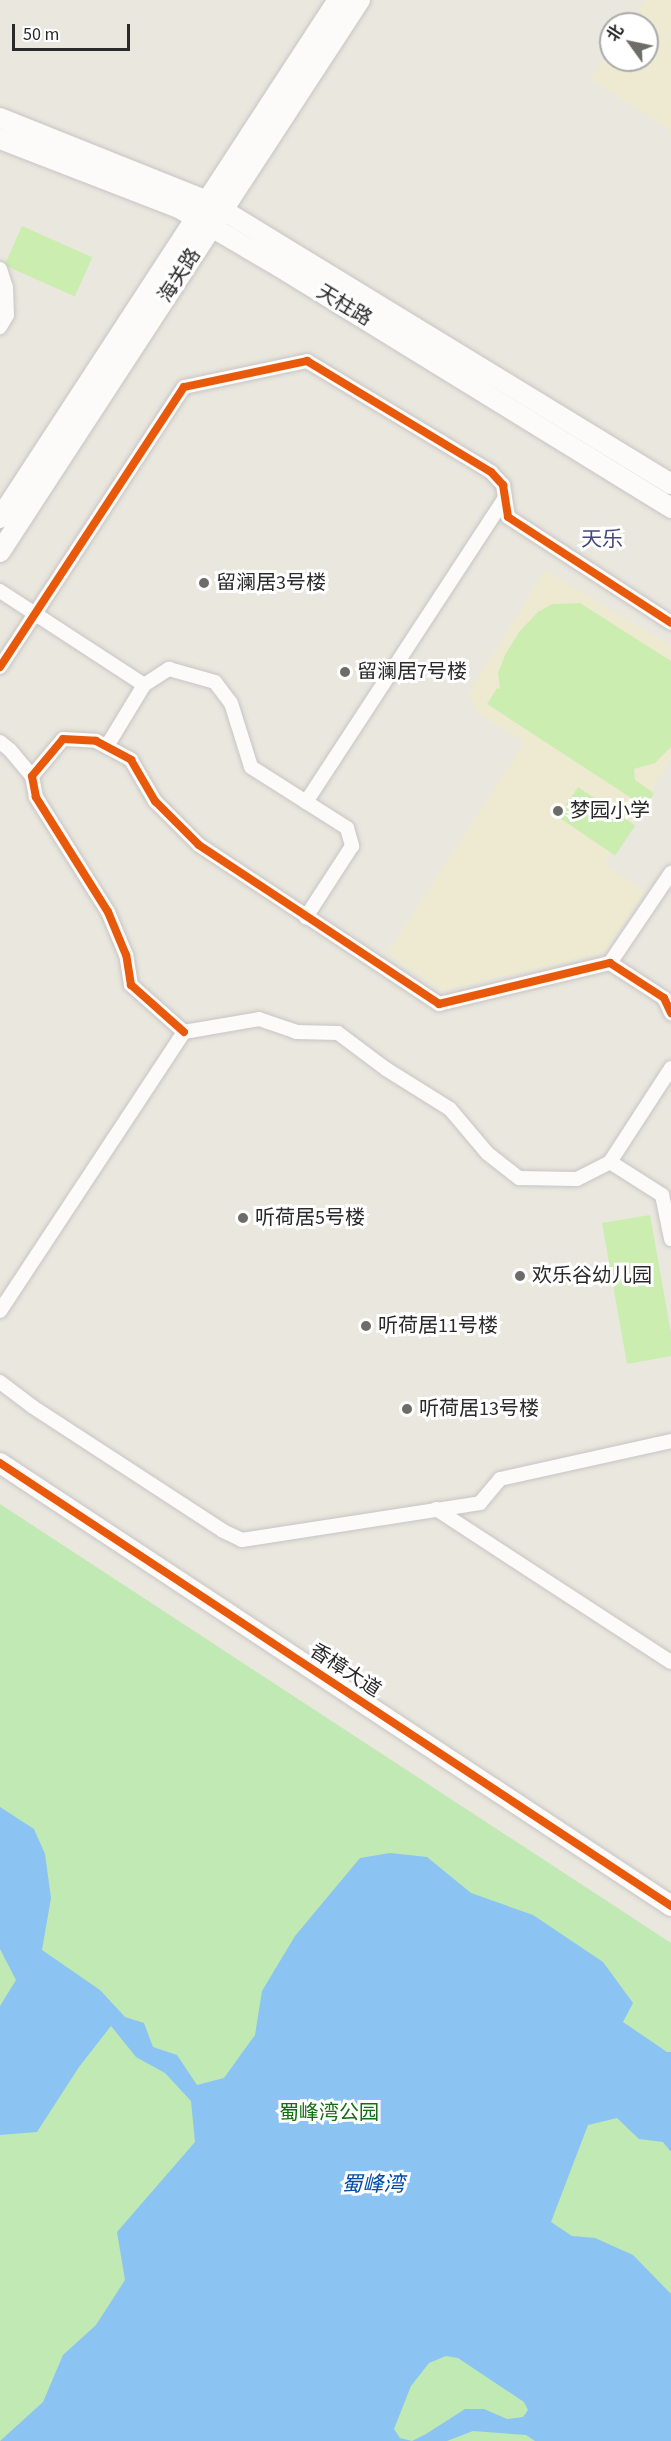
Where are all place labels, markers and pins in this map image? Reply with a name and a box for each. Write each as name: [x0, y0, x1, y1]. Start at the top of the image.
place label: 留澜居3号楼: [216, 571, 326, 595]
marker: 留澜居3号楼: [197, 576, 211, 590]
place label: 留澜居7号楼: [357, 660, 467, 684]
marker: 留澜居7号楼: [338, 665, 352, 679]
place label: 梦园小学: [570, 799, 650, 823]
marker: 梦园小学: [551, 804, 565, 818]
place label: 听荷居5号楼: [255, 1206, 365, 1230]
marker: 听荷居5号楼: [236, 1211, 250, 1225]
place label: 欢乐谷幼儿园: [532, 1264, 652, 1288]
marker: 欢乐谷幼儿园: [513, 1269, 527, 1283]
place label: 听荷居11号楼: [378, 1314, 498, 1338]
marker: 听荷居11号楼: [359, 1319, 373, 1333]
place label: 听荷居13号楼: [419, 1397, 539, 1421]
marker: 听荷居13号楼: [400, 1402, 414, 1416]

